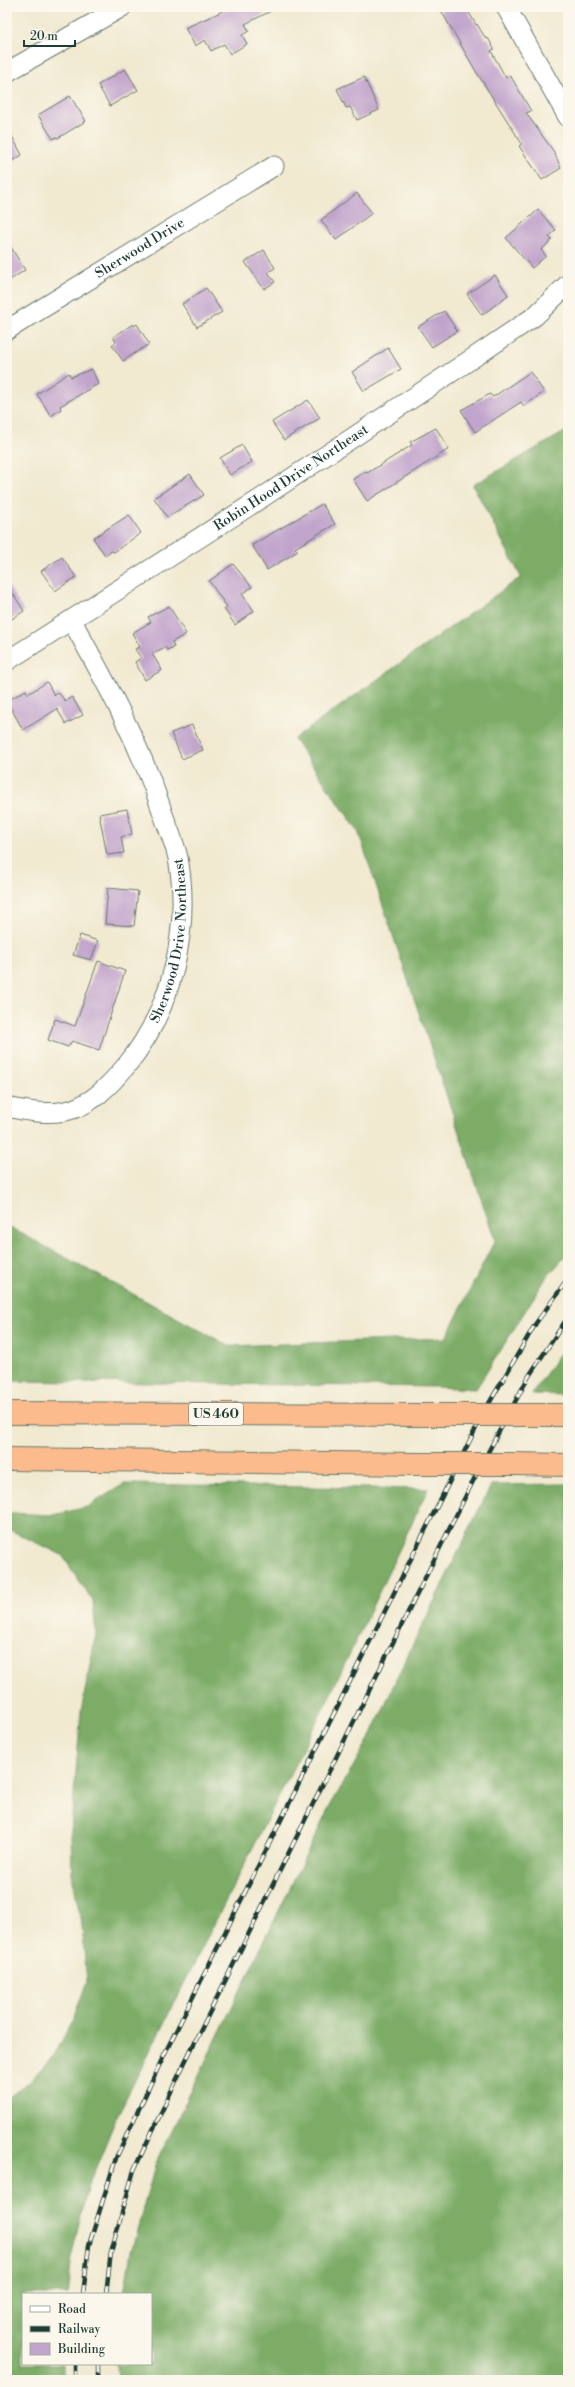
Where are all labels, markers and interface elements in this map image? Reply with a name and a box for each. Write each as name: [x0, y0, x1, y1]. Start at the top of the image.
scale bar: [24, 22, 75, 48]
text: 20 m: [30, 29, 58, 44]
street label: Sherwood Drive: [92, 214, 188, 283]
street label: Robin Hood Drive Northeast: [211, 421, 372, 535]
street label: Sherwood Drive Northeast: [146, 857, 191, 1026]
road number: US 460: [189, 1403, 243, 1425]
legend: [22, 2293, 152, 2365]
text: Road: [58, 2302, 86, 2317]
text: Railway: [58, 2322, 100, 2337]
text: Building: [57, 2342, 106, 2357]

